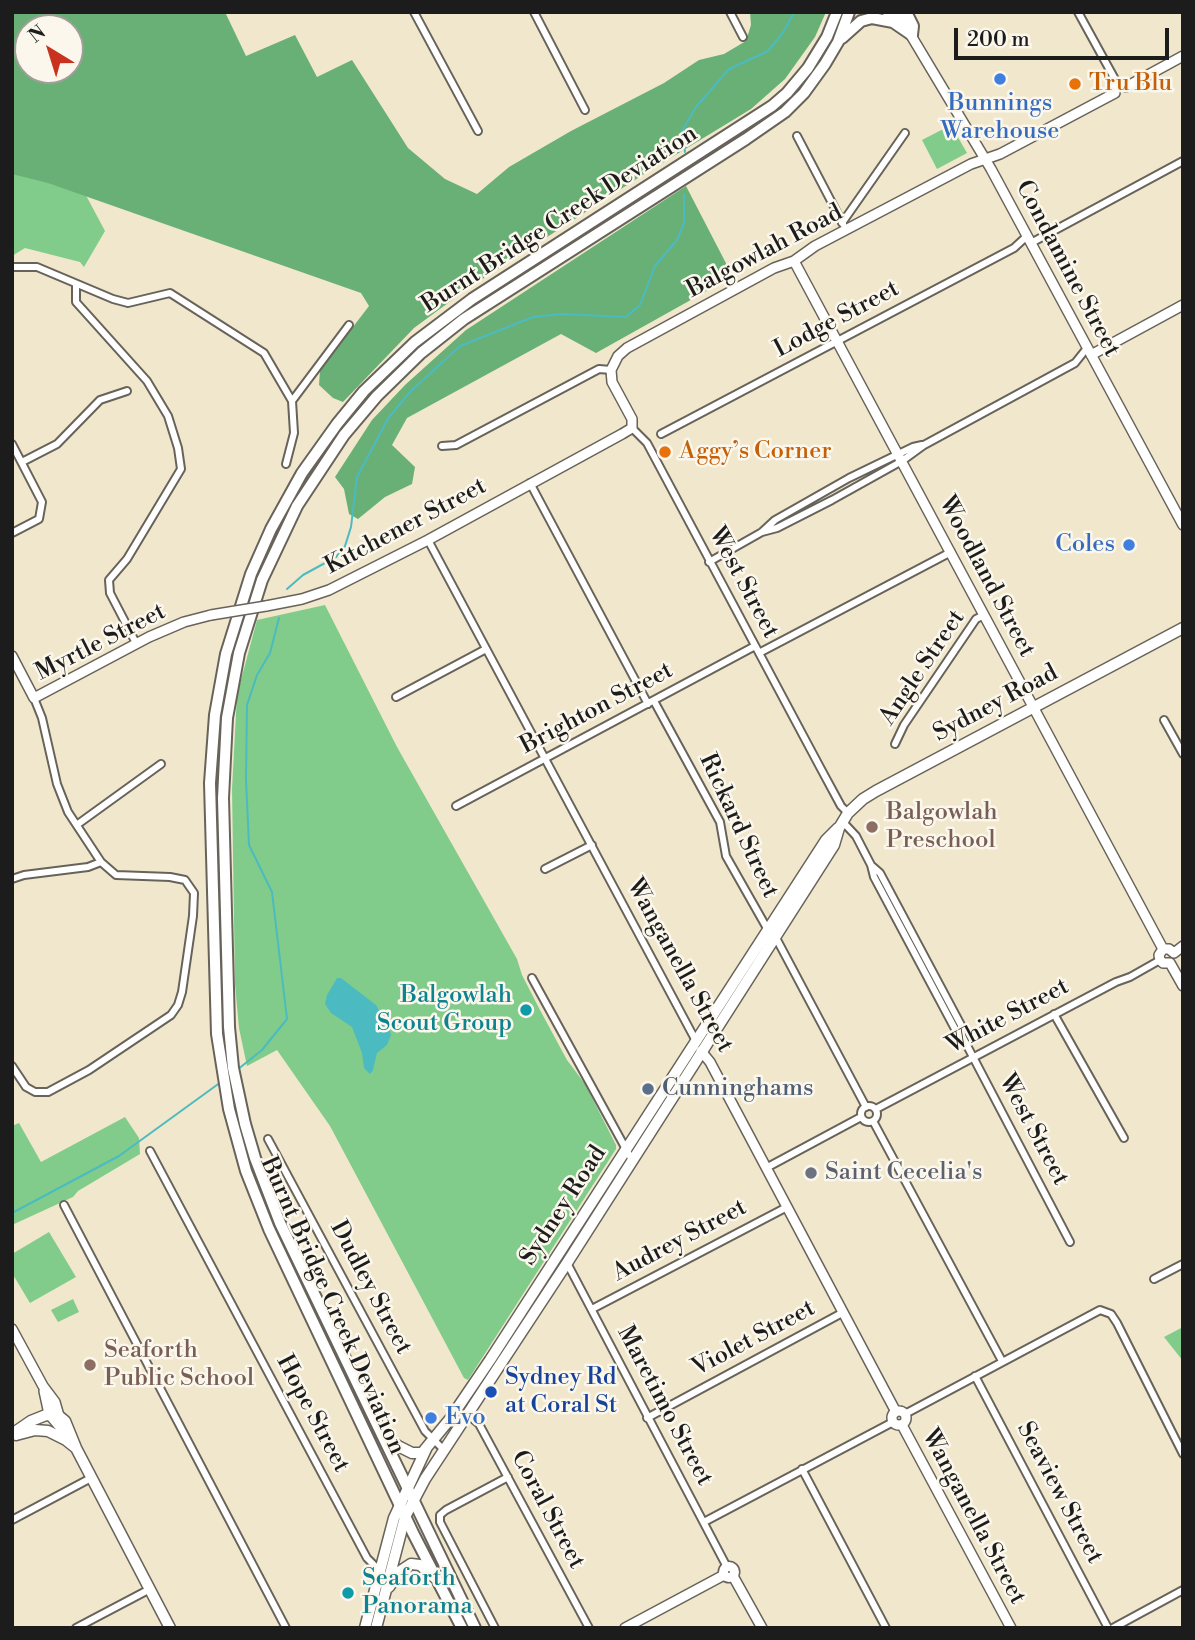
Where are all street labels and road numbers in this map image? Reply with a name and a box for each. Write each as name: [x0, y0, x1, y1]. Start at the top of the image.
street label: Burnt Bridge Creek Deviation: [417, 120, 703, 320]
street label: Condamine Street: [1008, 176, 1126, 362]
street label: Balgowlah Road: [682, 199, 848, 305]
street label: Lodge Street: [770, 275, 904, 365]
street label: Kitchener Street: [320, 472, 492, 582]
street label: Woodland Street: [931, 492, 1041, 662]
street label: West Street: [702, 523, 784, 643]
street label: Myrtle Street: [31, 598, 171, 688]
street label: Angle Street: [874, 605, 972, 731]
street label: Brighton Street: [516, 657, 678, 761]
street label: Sydney Road: [929, 659, 1063, 749]
street label: Rickard Street: [692, 749, 784, 903]
street label: Wanganella Street: [619, 874, 739, 1058]
street label: White Street: [942, 973, 1074, 1061]
street label: West Street: [992, 1070, 1074, 1190]
street label: Sydney Road: [515, 1141, 613, 1271]
street label: Burnt Bridge Creek Deviation: [253, 1153, 411, 1459]
street label: Audrey Street: [608, 1194, 752, 1288]
street label: Dudley Street: [323, 1216, 417, 1360]
street label: Violet Street: [688, 1295, 820, 1383]
street label: Maretimo Street: [610, 1321, 718, 1491]
street label: Hope Street: [269, 1350, 355, 1478]
street label: Seaview Street: [1010, 1417, 1108, 1569]
street label: Wanganella Street: [915, 1425, 1031, 1609]
street label: Coral Street: [504, 1446, 590, 1574]

